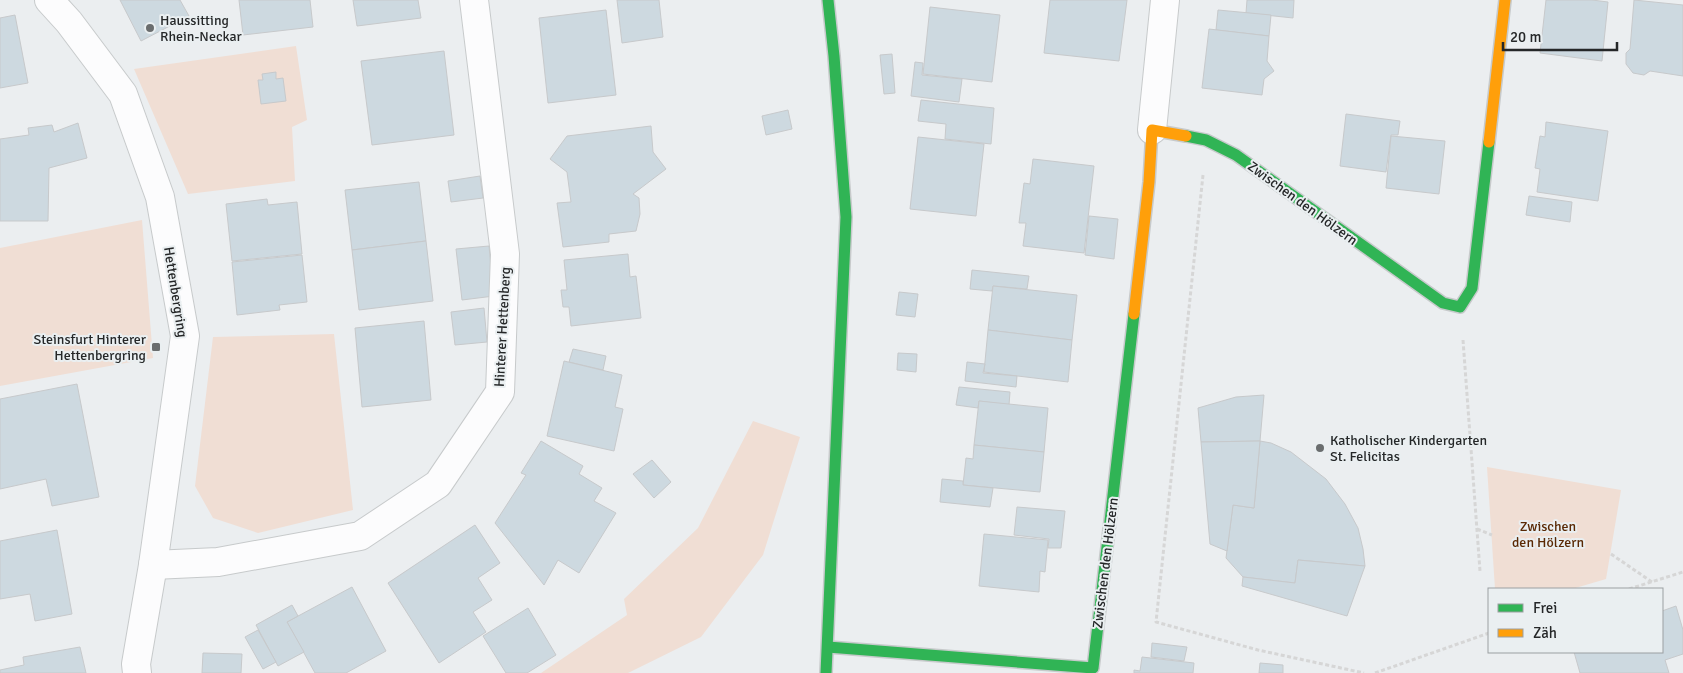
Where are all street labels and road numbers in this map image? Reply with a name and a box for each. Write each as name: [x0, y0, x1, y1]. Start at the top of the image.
street label: Zwischen den Hölzern: [1244, 158, 1361, 249]
street label: Hettenbergring: [160, 245, 191, 339]
street label: Hinterer Hettenberg: [491, 266, 514, 388]
street label: Zwischen den Hölzern: [1089, 497, 1122, 629]

